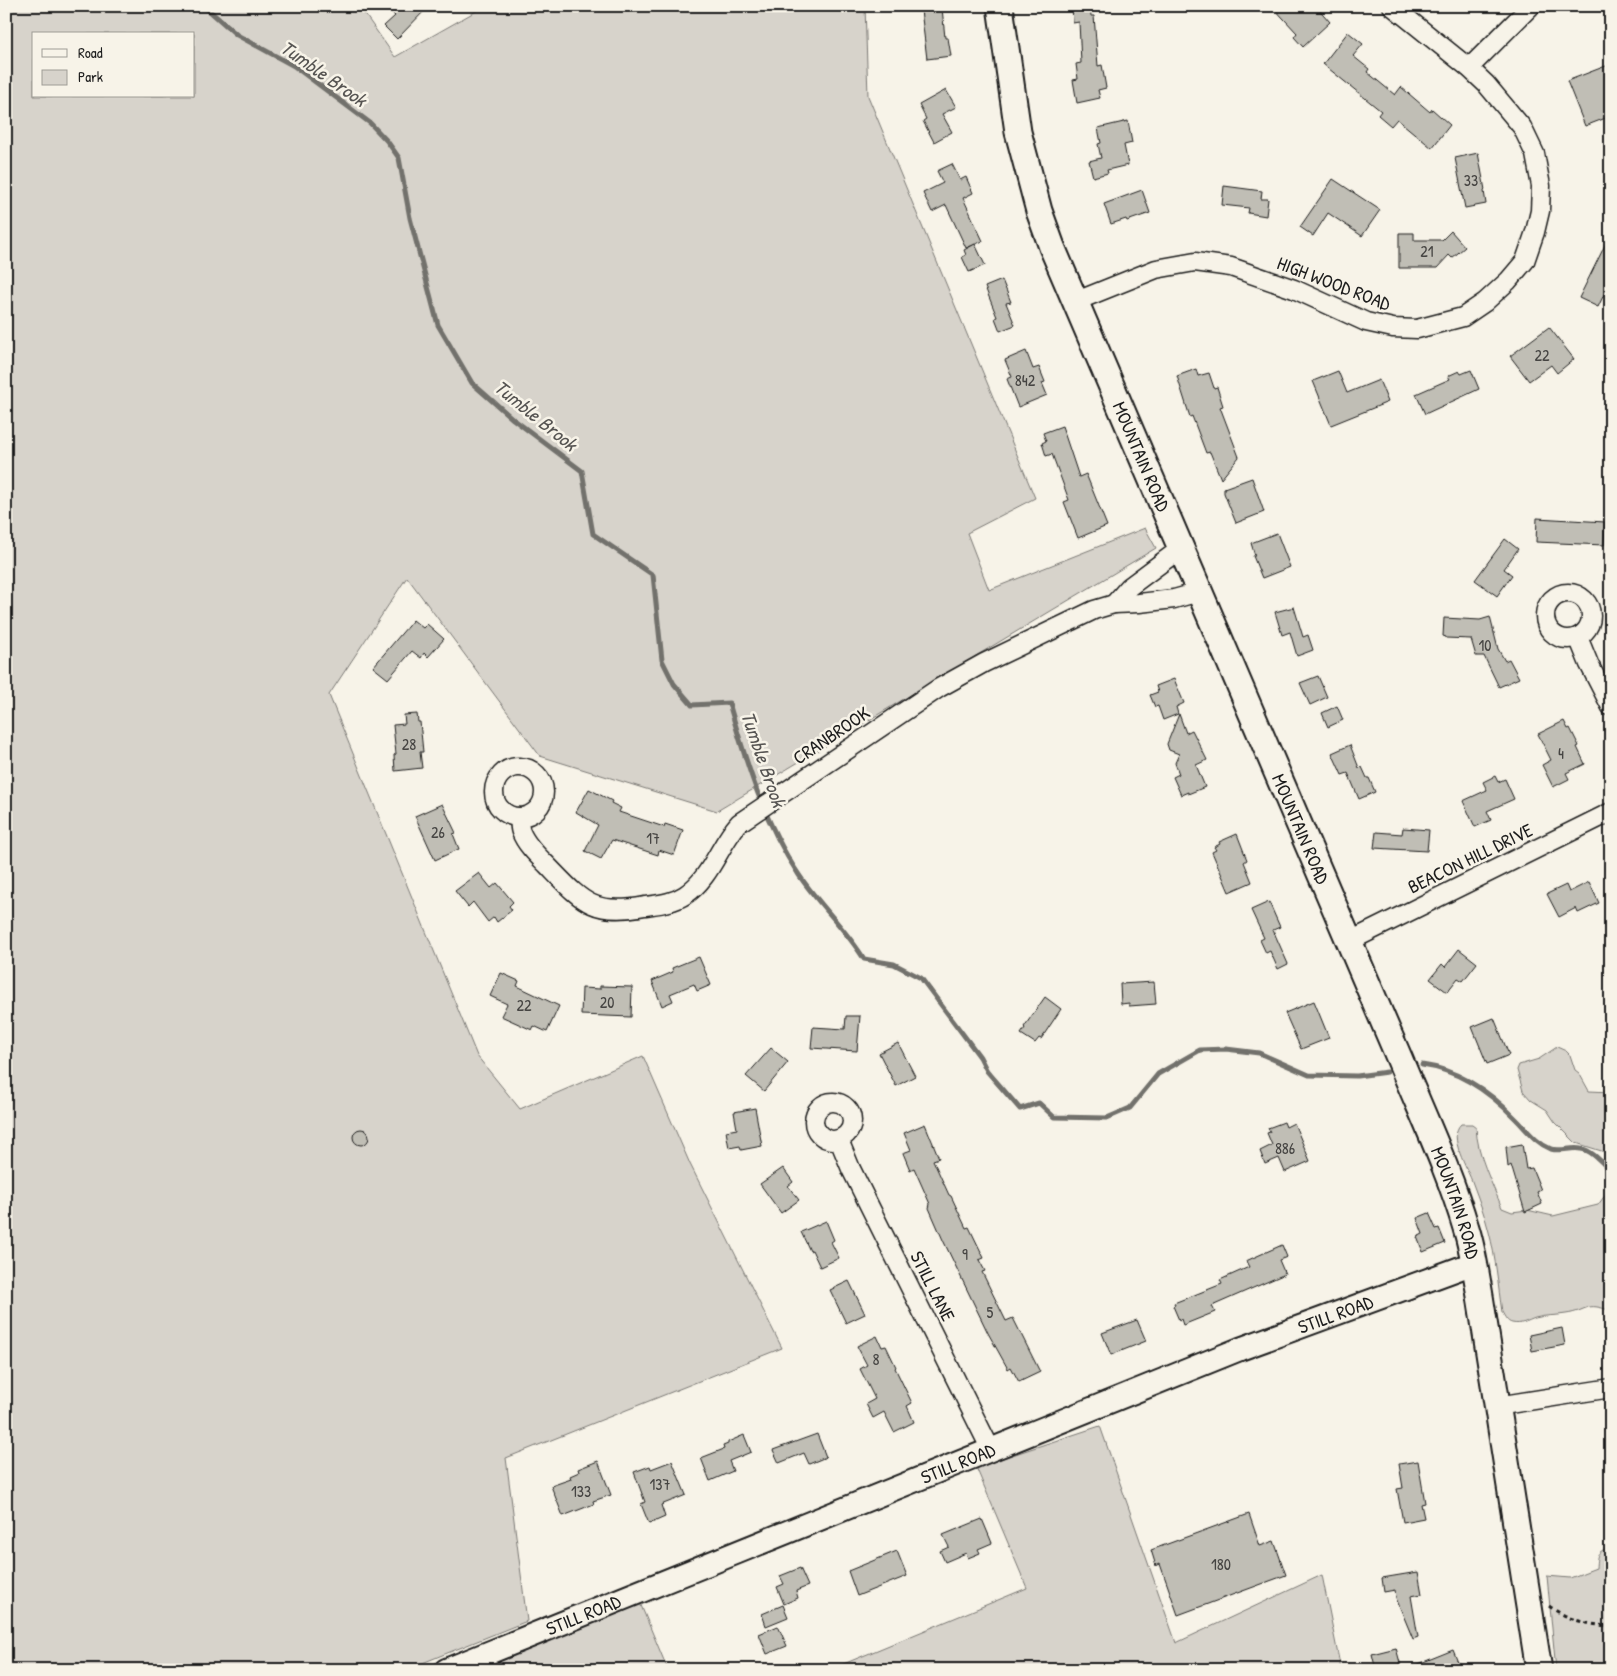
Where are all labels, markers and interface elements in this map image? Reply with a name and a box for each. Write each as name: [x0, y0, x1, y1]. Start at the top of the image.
legend: [32, 32, 195, 98]
water label: Tumble Brook: [276, 33, 374, 114]
text: Road: [78, 42, 103, 63]
text: Park: [78, 66, 103, 87]
house number: 33: [1464, 169, 1478, 191]
house number: 21: [1420, 240, 1434, 262]
street label: HIGH WOOD ROAD: [1274, 249, 1394, 317]
house number: 22: [1535, 344, 1550, 366]
house number: 842: [1015, 369, 1036, 391]
water label: Tumble Brook: [489, 373, 584, 458]
street label: MOUNTAIN ROAD: [1107, 397, 1177, 515]
house number: 10: [1479, 634, 1491, 656]
street label: CRANBROOK: [787, 700, 875, 770]
water label: Tumble Brook: [735, 708, 793, 812]
house number: 28: [402, 733, 416, 755]
house number: 4: [1558, 742, 1564, 764]
street label: MOUNTAIN ROAD: [1266, 770, 1336, 888]
street label: BEACON HILL DRIVE: [1403, 816, 1537, 899]
house number: 26: [431, 821, 445, 843]
house number: 17: [646, 827, 660, 849]
house number: 20: [600, 991, 614, 1013]
house number: 22: [517, 994, 532, 1016]
house number: 886: [1275, 1137, 1295, 1159]
street label: MOUNTAIN ROAD: [1425, 1142, 1486, 1261]
house number: 9: [962, 1243, 968, 1265]
street label: STILL LANE: [904, 1246, 962, 1326]
street label: STILL ROAD: [1294, 1288, 1377, 1340]
house number: 5: [987, 1301, 994, 1323]
house number: 8: [873, 1348, 880, 1370]
street label: STILL ROAD: [917, 1436, 999, 1490]
house number: 137: [650, 1473, 671, 1495]
house number: 133: [571, 1480, 591, 1502]
house number: 180: [1211, 1553, 1231, 1575]
street label: STILL ROAD: [542, 1588, 624, 1641]

